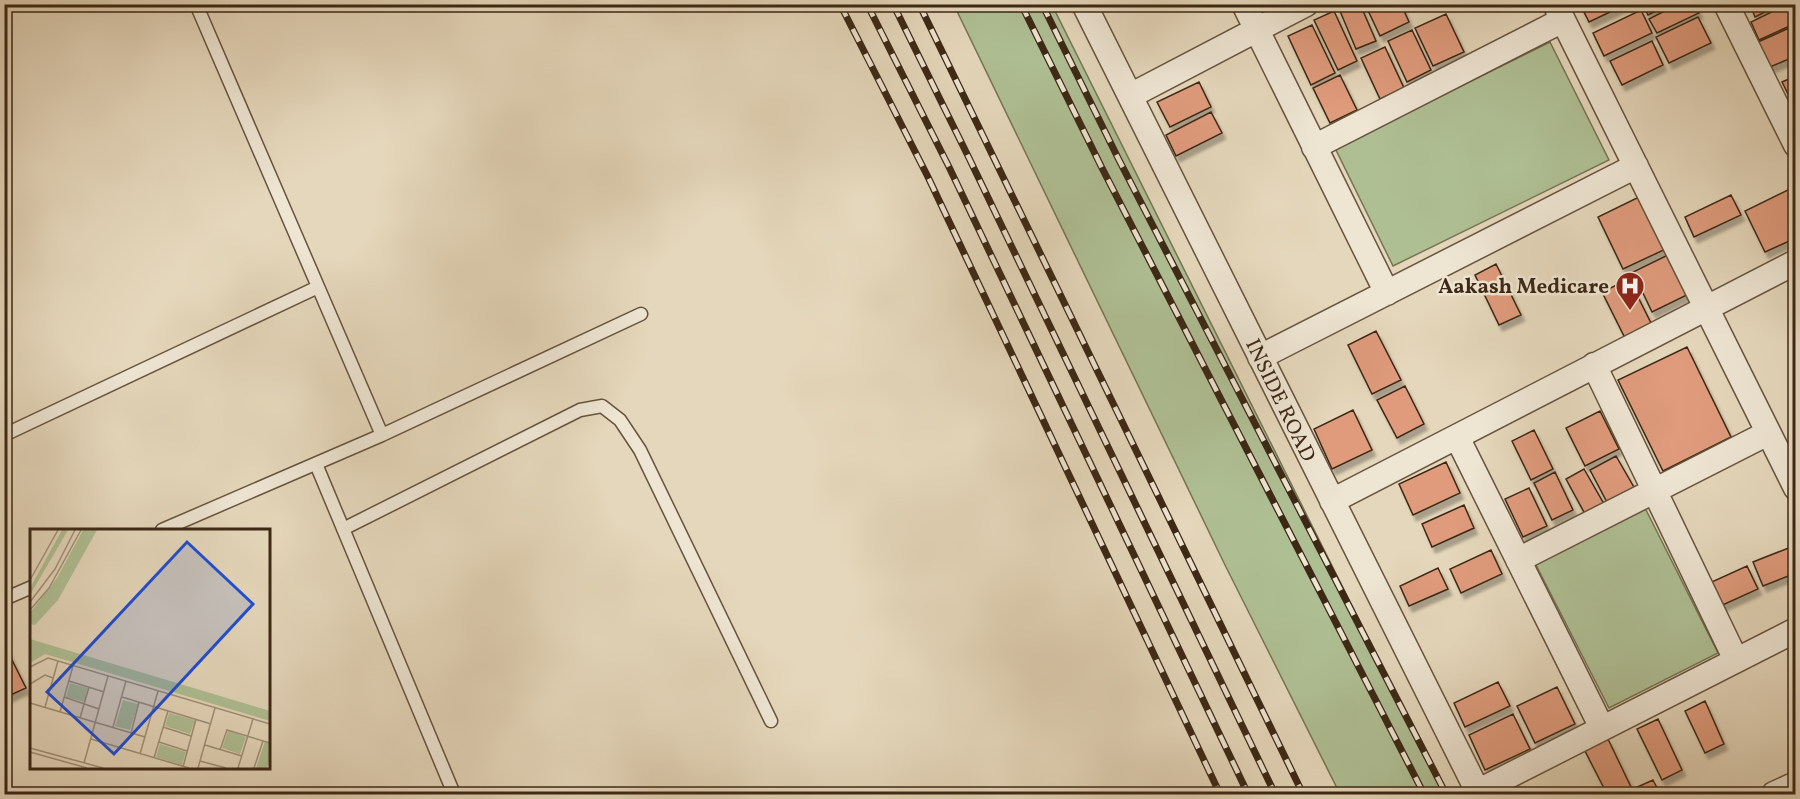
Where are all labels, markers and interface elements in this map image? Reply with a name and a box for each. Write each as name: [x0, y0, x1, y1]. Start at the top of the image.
hospital icon: Aakash Medicare: [1614, 270, 1646, 312]
place label: Aakash Medicare: [1438, 273, 1609, 302]
street label: INSIDE ROAD: [1237, 334, 1322, 467]
inset map: [30, 529, 270, 769]

